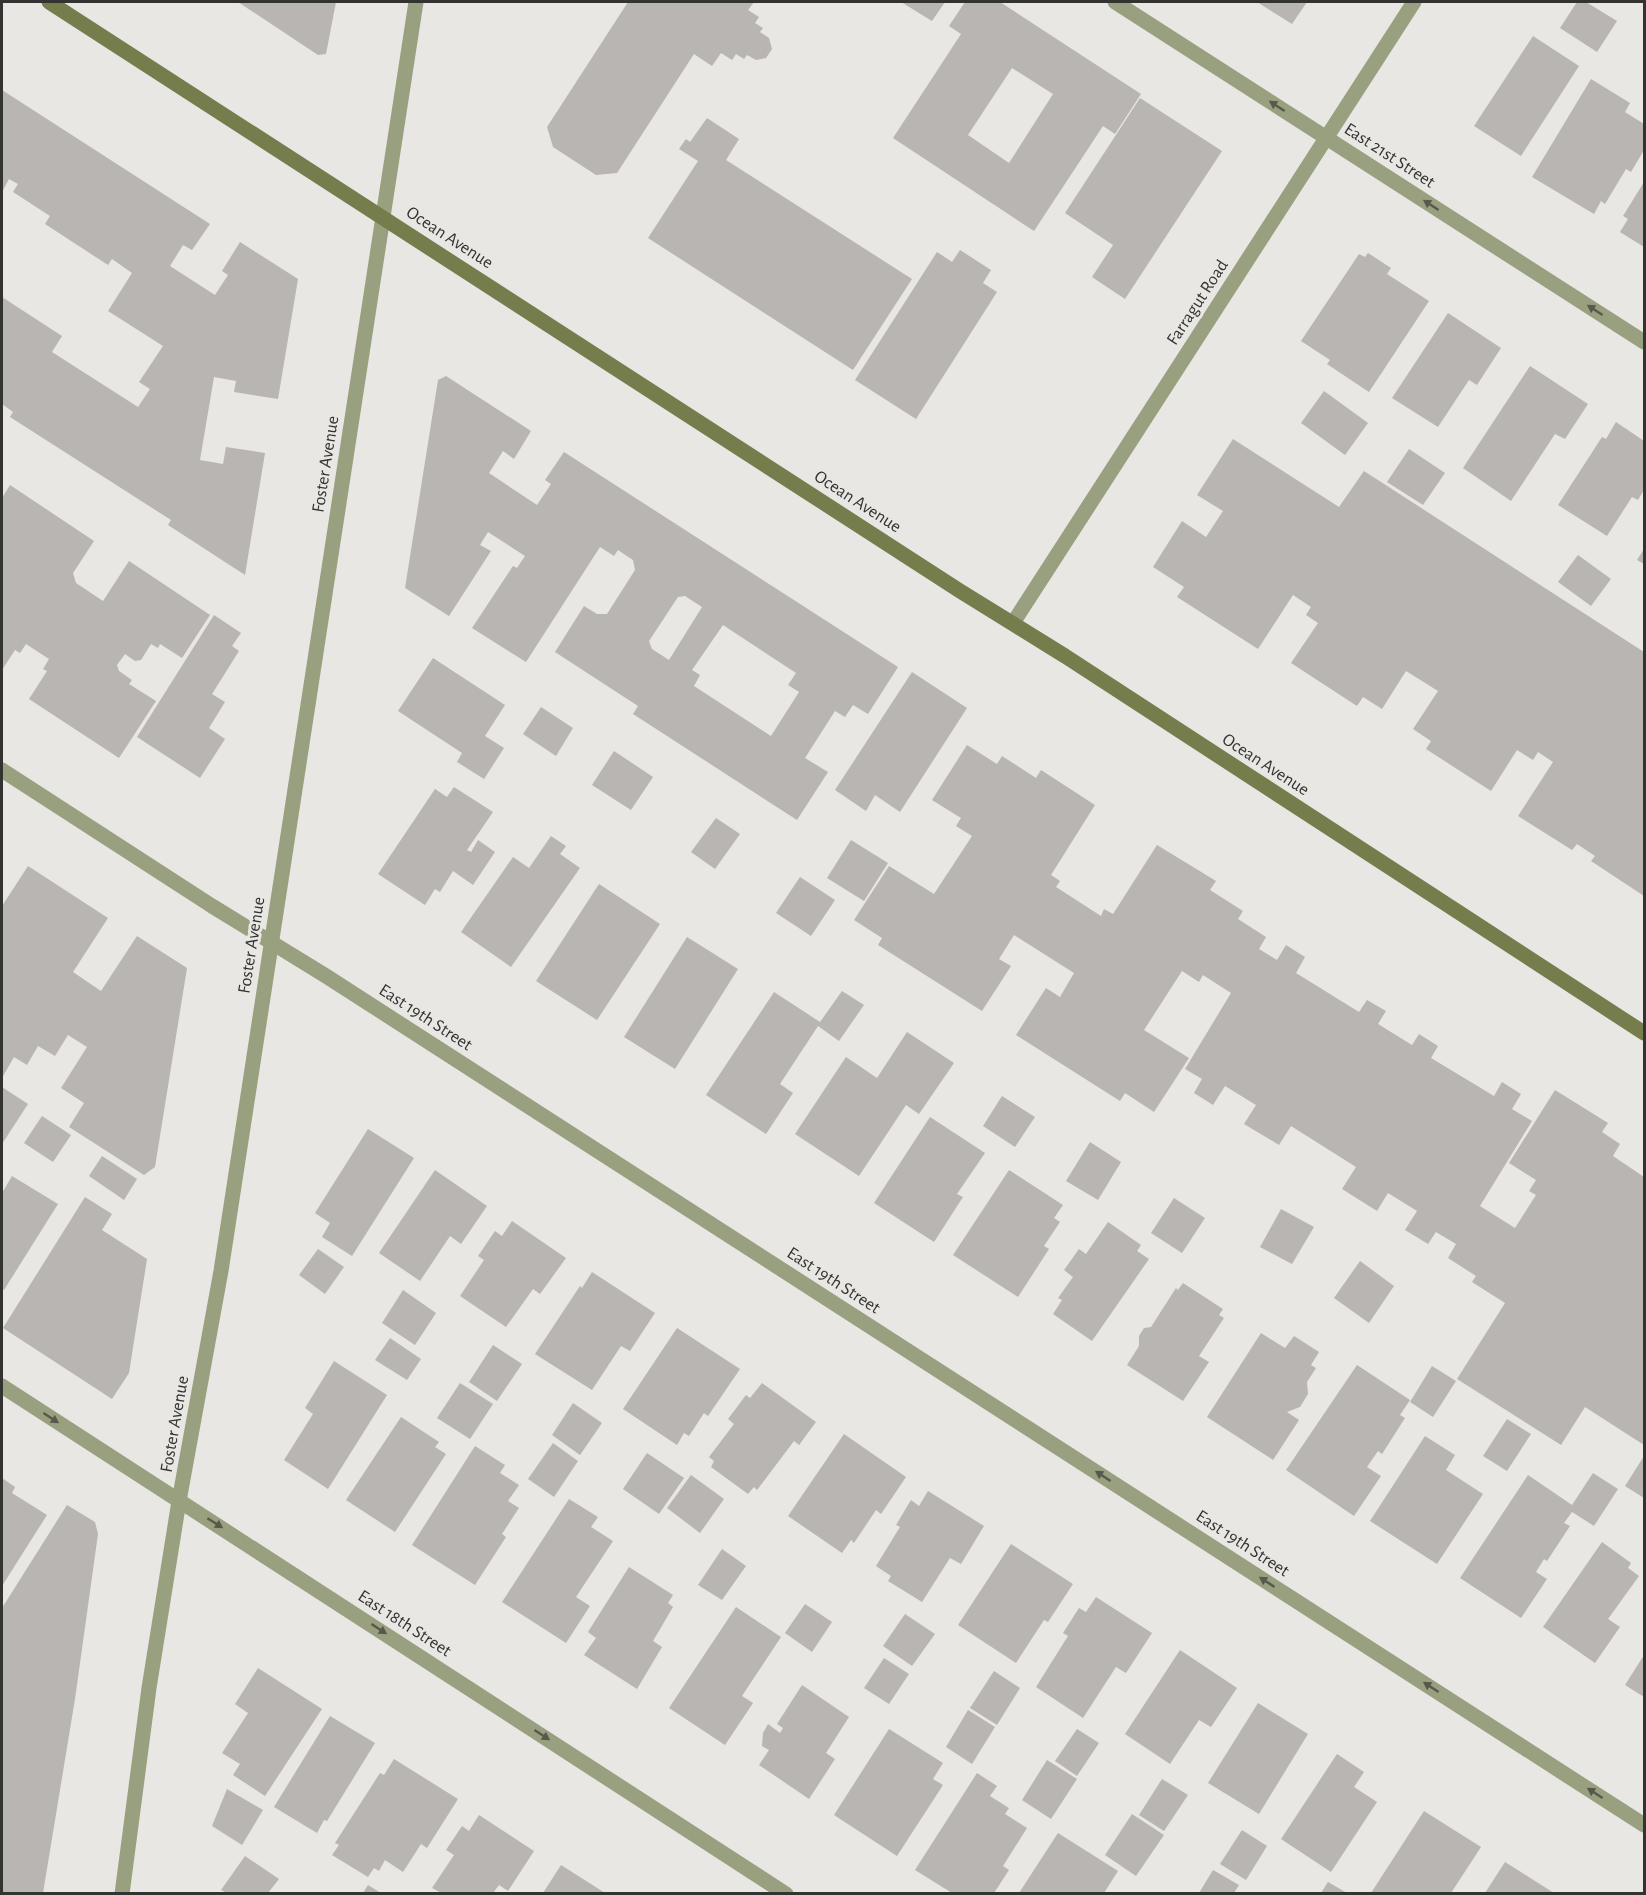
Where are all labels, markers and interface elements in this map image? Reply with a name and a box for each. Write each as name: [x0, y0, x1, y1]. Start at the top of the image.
one-way arrow: [1269, 100, 1285, 111]
street label: East 21st Street: [1341, 120, 1438, 192]
one-way arrow: [1423, 199, 1440, 210]
street label: Ocean Avenue: [403, 203, 496, 272]
street label: Farragut Road: [1164, 257, 1232, 348]
one-way arrow: [1587, 305, 1603, 316]
street label: Foster Avenue: [309, 414, 343, 514]
street label: Ocean Avenue: [811, 467, 904, 536]
street label: Ocean Avenue: [1219, 730, 1312, 799]
street label: Foster Avenue: [235, 895, 269, 995]
street label: East 19th Street: [376, 981, 475, 1055]
street label: East 19th Street: [784, 1244, 883, 1318]
street label: Foster Avenue: [158, 1374, 192, 1474]
one-way arrow: [43, 1412, 59, 1423]
one-way arrow: [1096, 1470, 1112, 1482]
street label: East 19th Street: [1193, 1507, 1292, 1581]
one-way arrow: [207, 1518, 223, 1529]
one-way arrow: [1259, 1576, 1276, 1587]
street label: East 18th Street: [355, 1587, 455, 1661]
one-way arrow: [370, 1623, 386, 1635]
one-way arrow: [1423, 1682, 1440, 1693]
one-way arrow: [534, 1730, 550, 1741]
one-way arrow: [1587, 1788, 1603, 1799]

